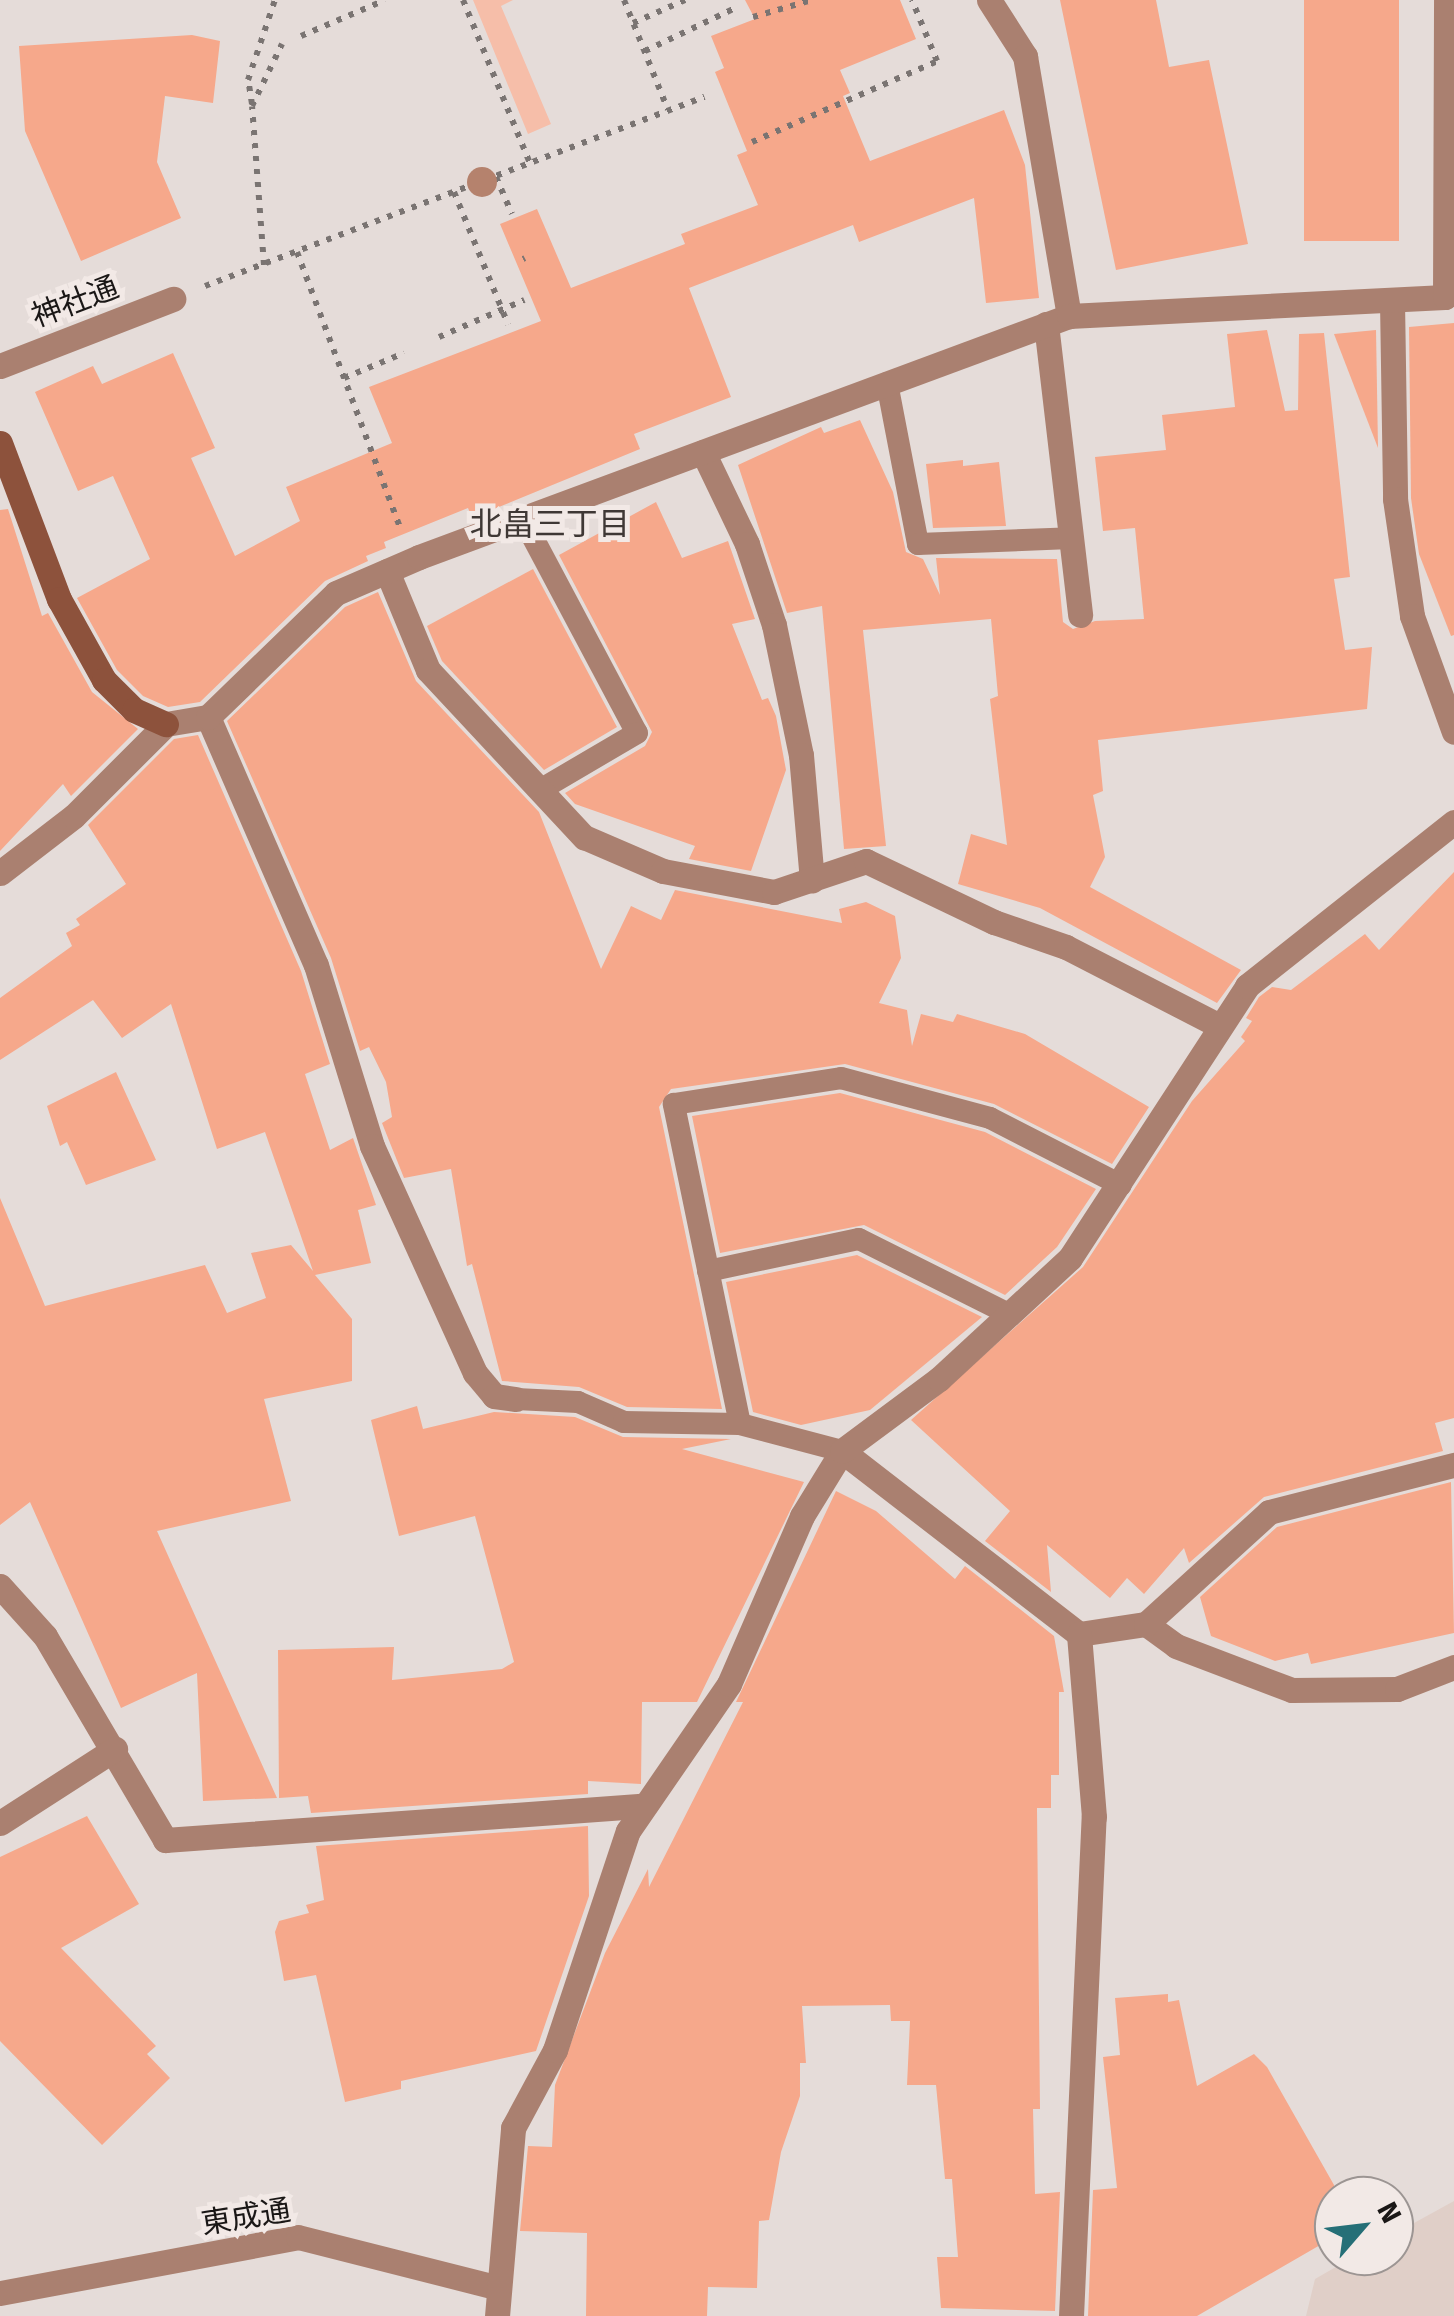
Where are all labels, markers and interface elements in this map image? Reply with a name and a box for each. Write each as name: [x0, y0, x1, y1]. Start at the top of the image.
street label: 神社通: [27, 269, 123, 335]
district label: 北畠三丁目: [470, 505, 630, 543]
north arrow: [1314, 2176, 1414, 2276]
street label: 東成通: [199, 2192, 293, 2242]
text: N: [1370, 2197, 1408, 2229]

